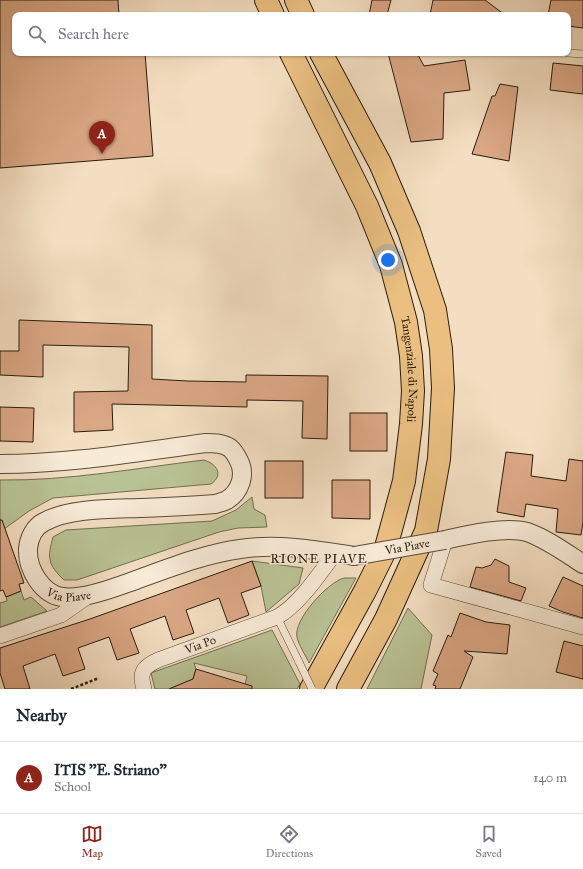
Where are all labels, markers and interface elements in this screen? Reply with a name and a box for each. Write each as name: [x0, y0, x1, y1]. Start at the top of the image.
search box: [12, 12, 571, 56]
icon: search: [26, 23, 48, 45]
text: Search here: [58, 25, 129, 43]
pin: A: [89, 121, 115, 154]
your location: [378, 250, 398, 270]
street label: Tangenziale di Napoli: [398, 315, 420, 423]
street label: Via Piave: [383, 536, 431, 558]
district label: RIONE PIAVE: [270, 551, 368, 567]
street label: Via Piave: [43, 584, 92, 604]
street label: Via Po: [182, 633, 218, 657]
text: Nearby: [16, 705, 67, 726]
text: ITIS ''E. Striano'': [54, 761, 167, 779]
text: A: [25, 770, 33, 786]
text: 140 m: [533, 770, 567, 786]
text: School: [54, 779, 91, 795]
tab: Map: [81, 823, 103, 860]
tab: Directions: [266, 823, 313, 860]
tab: Saved: [476, 823, 502, 860]

